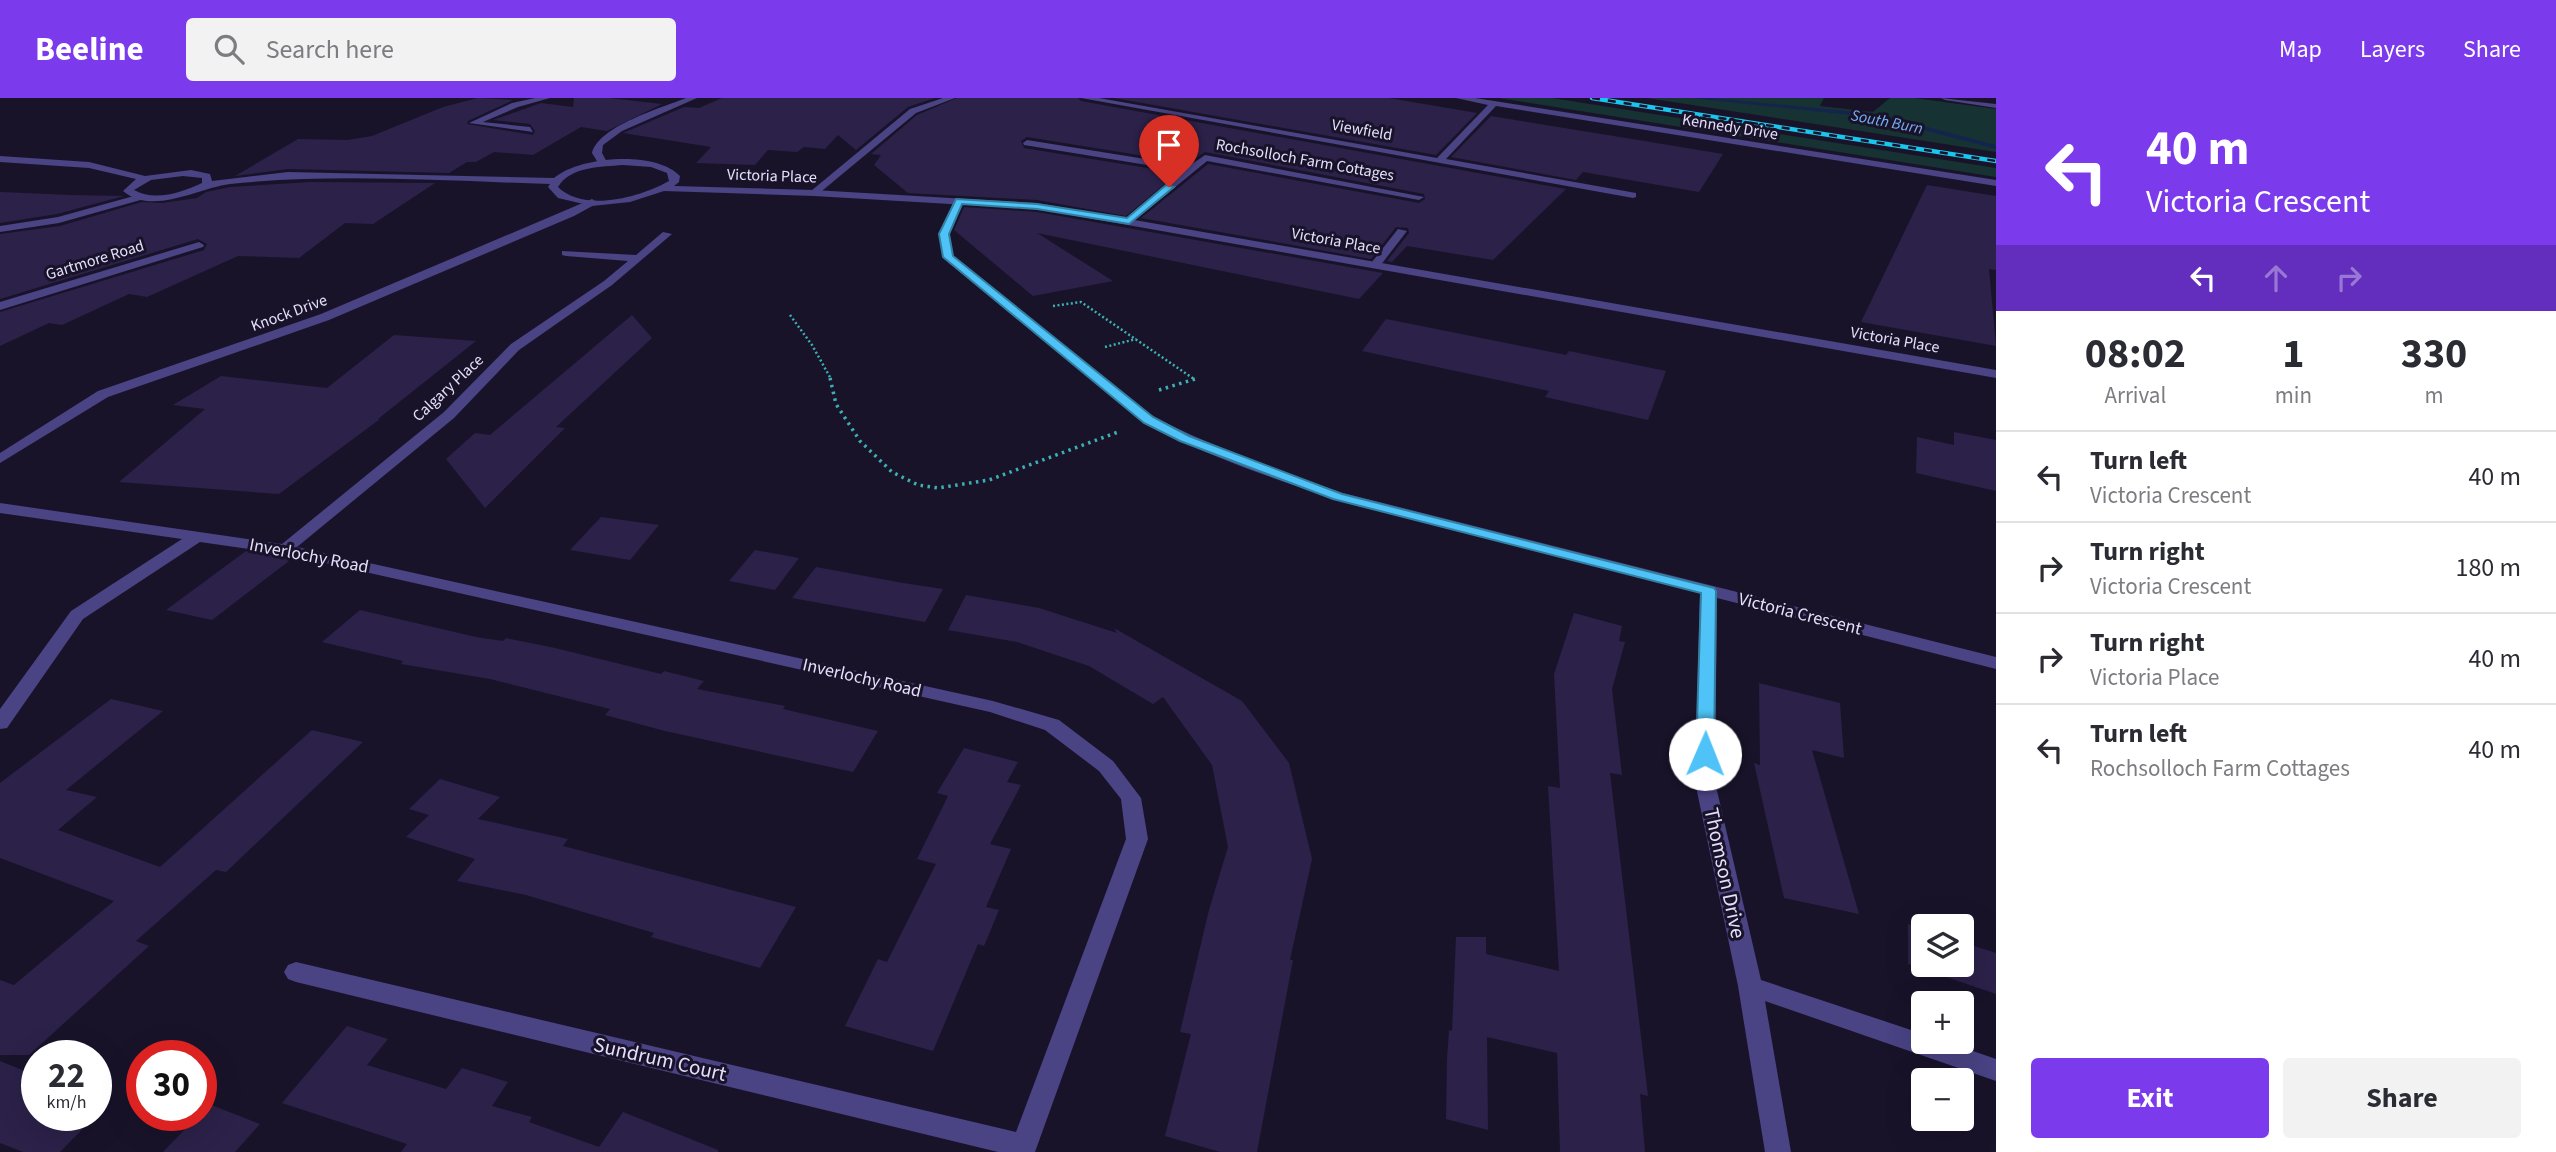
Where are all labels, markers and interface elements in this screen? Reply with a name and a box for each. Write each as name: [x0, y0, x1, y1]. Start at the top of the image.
search box: [186, 18, 676, 81]
text: Beeline: [35, 26, 144, 73]
icon: search: [210, 30, 248, 68]
text: Search here: [266, 31, 394, 68]
text: Map: [2279, 32, 2322, 67]
text: Layers: [2360, 32, 2425, 67]
text: Share: [2463, 32, 2521, 67]
water label: South Burn: [1849, 104, 1925, 140]
street label: Kennedy Drive: [1680, 109, 1780, 145]
street label: Viewfield: [1330, 114, 1394, 146]
text: 40 m: [2146, 114, 2250, 184]
pin: [1139, 115, 1199, 187]
icon: arrive: [1150, 126, 1188, 164]
icon: left: [2031, 126, 2122, 217]
street label: Rochsolloch Farm Cottages: [1214, 133, 1396, 187]
street label: Victoria Place: [727, 163, 817, 189]
text: Victoria Crescent: [2146, 179, 2370, 225]
street label: Victoria Place: [1290, 222, 1382, 260]
street label: Gartmore Road: [43, 235, 147, 285]
icon: left: [2184, 259, 2222, 297]
icon: ahead: [2257, 259, 2295, 297]
icon: right: [2330, 259, 2368, 297]
street label: Knock Drive: [248, 289, 330, 337]
street label: Victoria Place: [1849, 321, 1941, 359]
text: 08:02: [2085, 324, 2186, 384]
text: 1: [2282, 324, 2304, 384]
text: 330: [2401, 324, 2467, 384]
street label: Calgary Place: [408, 349, 488, 427]
text: Arrival: [2104, 379, 2166, 412]
text: min: [2275, 379, 2312, 412]
text: m: [2424, 379, 2444, 412]
text: Turn left: [2090, 442, 2187, 479]
icon: left: [2031, 458, 2069, 496]
text: 40 m: [2468, 458, 2521, 495]
text: Victoria Crescent: [2090, 479, 2251, 512]
street label: Inverlochy Road: [247, 532, 371, 580]
text: Turn right: [2090, 533, 2205, 570]
icon: right: [2031, 549, 2069, 587]
text: 180 m: [2455, 549, 2521, 586]
text: Victoria Crescent: [2090, 570, 2251, 603]
street label: Victoria Crescent: [1736, 587, 1864, 641]
text: Turn right: [2090, 624, 2205, 661]
icon: right: [2031, 640, 2069, 678]
text: 40 m: [2468, 640, 2521, 677]
street label: Inverlochy Road: [800, 652, 924, 704]
text: Victoria Place: [2090, 661, 2219, 694]
text: Turn left: [2090, 715, 2187, 752]
position arrow: [1668, 717, 1742, 791]
icon: left: [2031, 731, 2069, 769]
text: 40 m: [2468, 731, 2521, 768]
text: Rochsolloch Farm Cottages: [2090, 752, 2350, 785]
street label: Thomson Drive: [1697, 805, 1753, 941]
map controls: [1911, 914, 1974, 1131]
button: layers: [1911, 914, 1974, 977]
button: +: [1911, 991, 1974, 1054]
street label: Sundrum Court: [591, 1029, 729, 1089]
speed limit sign: 30: [126, 1040, 217, 1131]
text: 22: [48, 1051, 85, 1101]
button: Exit: [2031, 1058, 2269, 1138]
button: Share: [2283, 1058, 2521, 1138]
button: −: [1911, 1068, 1974, 1131]
text: km/h: [47, 1090, 86, 1115]

